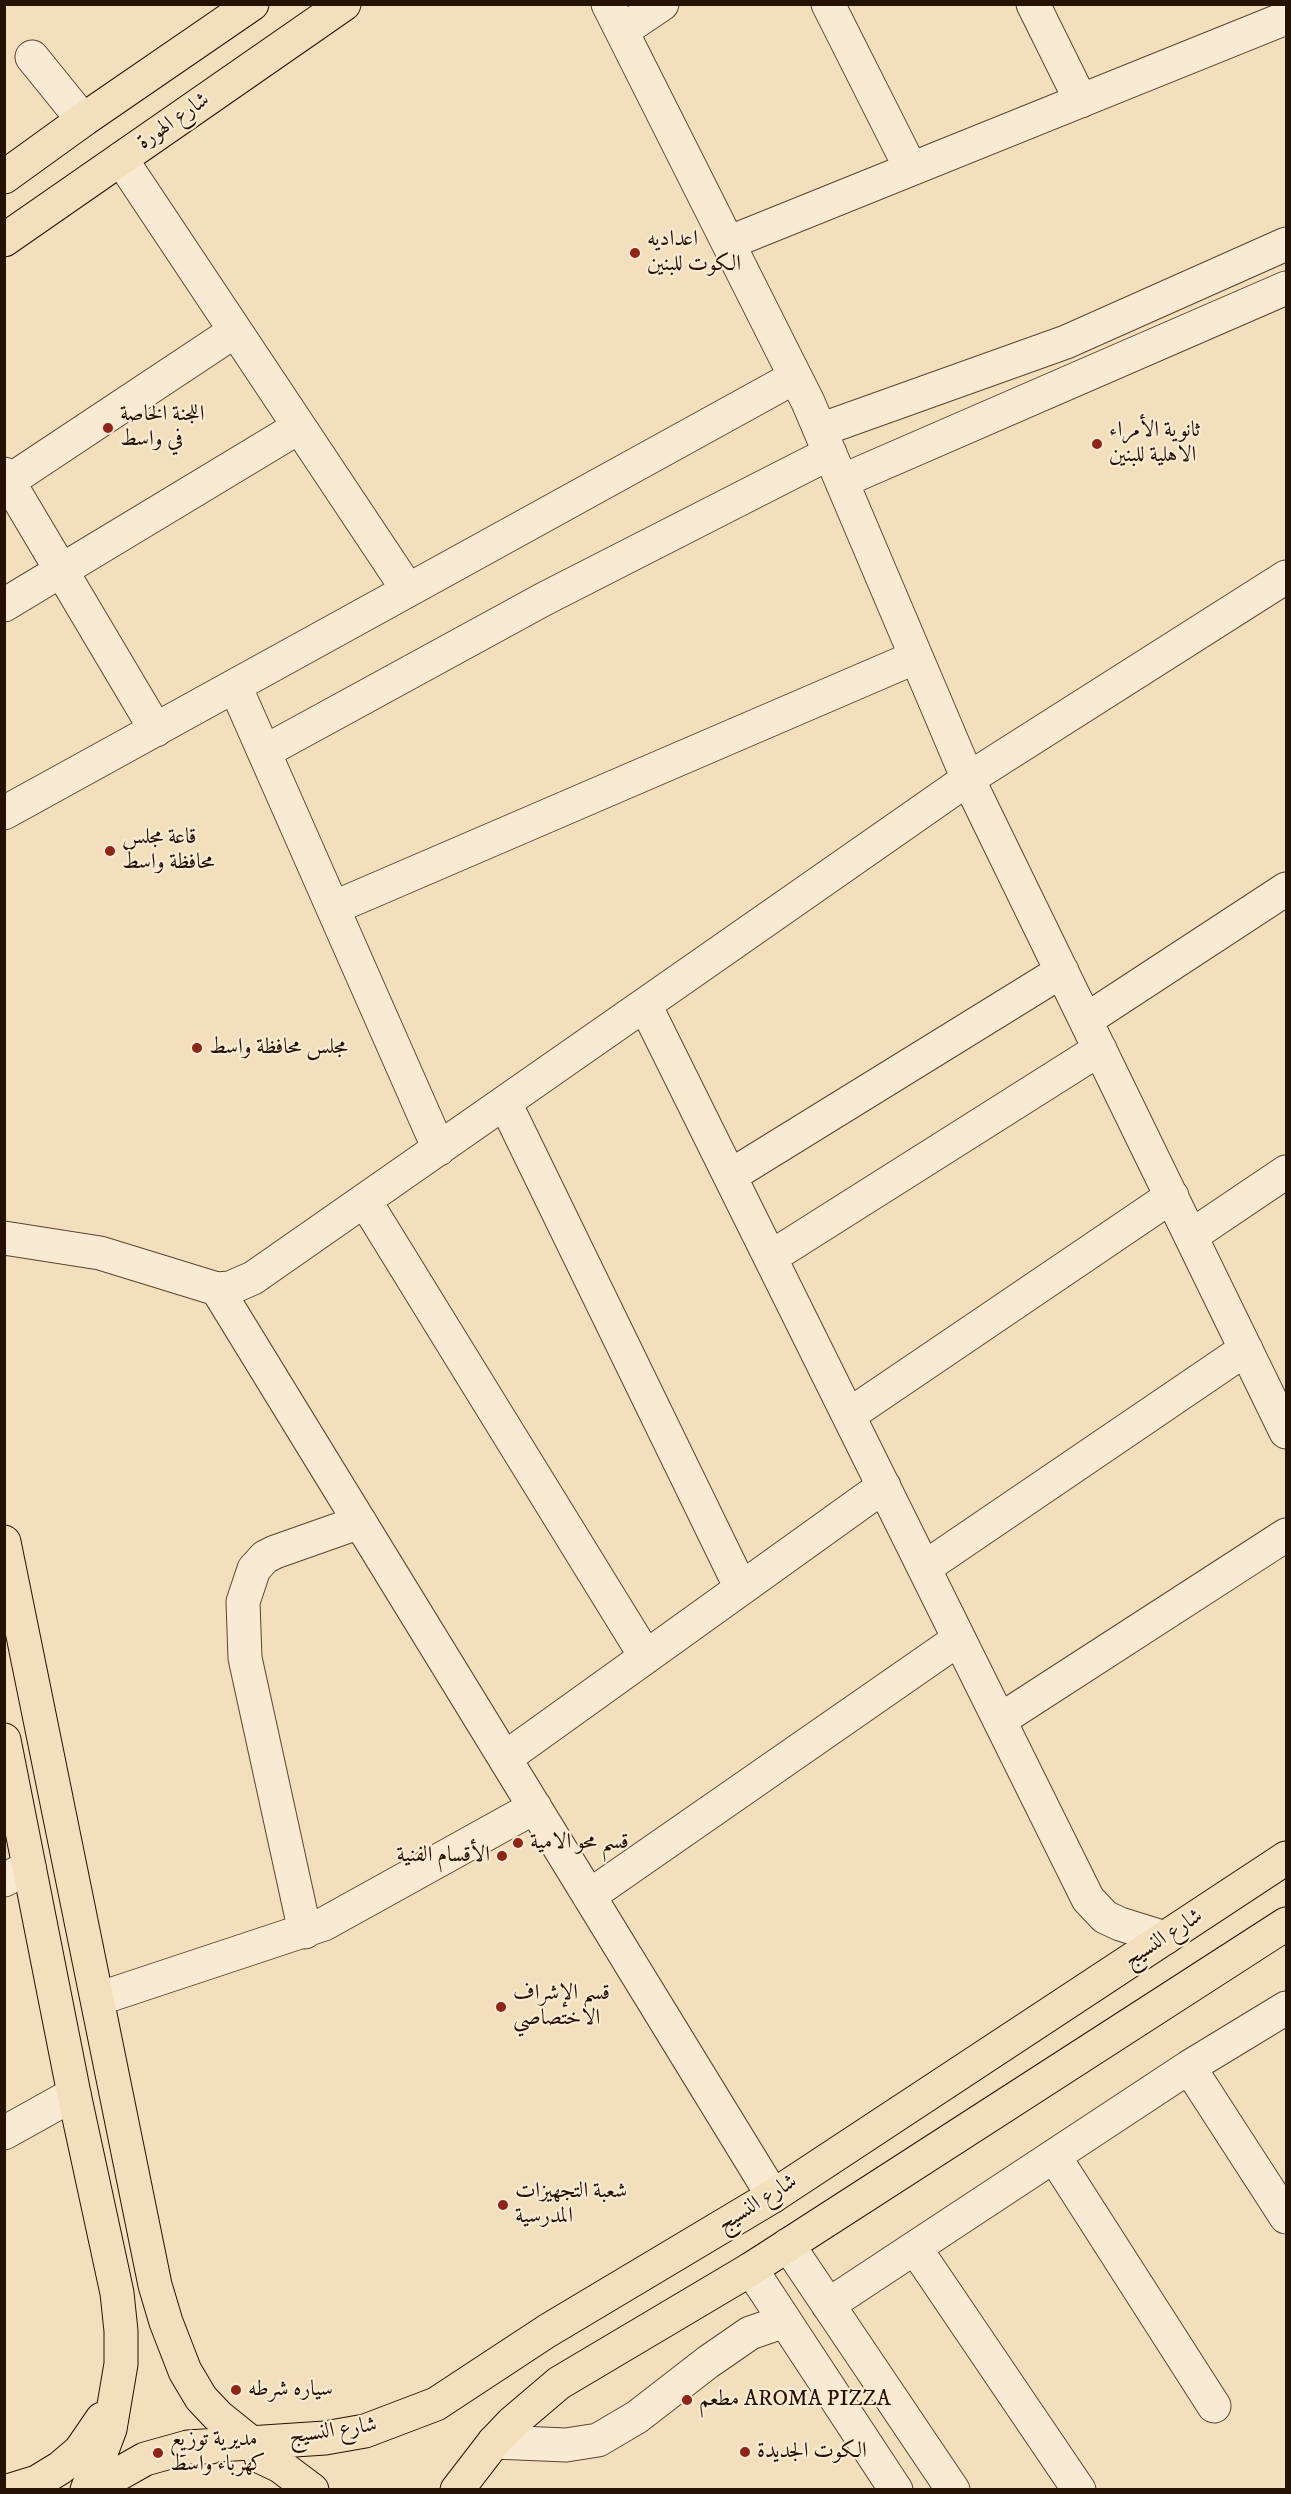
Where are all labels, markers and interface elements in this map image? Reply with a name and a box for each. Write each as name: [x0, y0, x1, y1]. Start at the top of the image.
street label: شارع الهورة: [133, 88, 215, 156]
place label: اعداديه الكوت للبنين: [647, 227, 741, 278]
marker: اعداديه الكوت للبنين: [628, 246, 642, 260]
place label: اللجنة الخاصة في واسط: [120, 402, 204, 454]
place label: ثانوية الأمراء الاهلية للبنين: [1109, 418, 1200, 470]
marker: اللجنة الخاصة في واسط: [101, 421, 115, 435]
marker: ثانوية الأمراء الاهلية للبنين: [1090, 437, 1104, 451]
place label: قاعة مجلس محافظة واسط: [122, 825, 215, 876]
marker: قاعة مجلس محافظة واسط: [103, 844, 117, 858]
place label: مجلس محافظة واسط: [209, 1035, 348, 1061]
marker: مجلس محافظة واسط: [190, 1041, 204, 1055]
place label: قسم محو الامية: [530, 1830, 629, 1856]
marker: قسم محو الامية: [511, 1836, 525, 1850]
place label: الأقسام الفنية: [396, 1843, 490, 1869]
marker: الأقسام الفنية: [495, 1849, 509, 1863]
street label: شارع النسيج: [1120, 1904, 1208, 1974]
place label: قسم الإشراف الاختصاصي: [513, 1981, 610, 2032]
marker: قسم الإشراف الاختصاصي: [494, 2000, 508, 2014]
street label: شارع النسيج: [713, 2169, 803, 2239]
place label: شعبة التجهيزات المدرسية: [515, 2179, 627, 2230]
marker: شعبة التجهيزات المدرسية: [496, 2198, 510, 2212]
place label: سياره شرطه: [248, 2377, 333, 2403]
marker: سياره شرطه: [229, 2383, 243, 2397]
place label: مطعم AROMA PIZZA: [699, 2387, 891, 2413]
marker: مطعم AROMA PIZZA: [680, 2393, 694, 2407]
street label: شارع النسيج: [287, 2413, 379, 2451]
place label: مديرية توزيع كهرباء واسط: [170, 2427, 266, 2478]
place label: الكوت الجديدة: [757, 2439, 867, 2465]
marker: الكوت الجديدة: [738, 2445, 752, 2459]
marker: مديرية توزيع كهرباء واسط: [151, 2446, 165, 2460]

